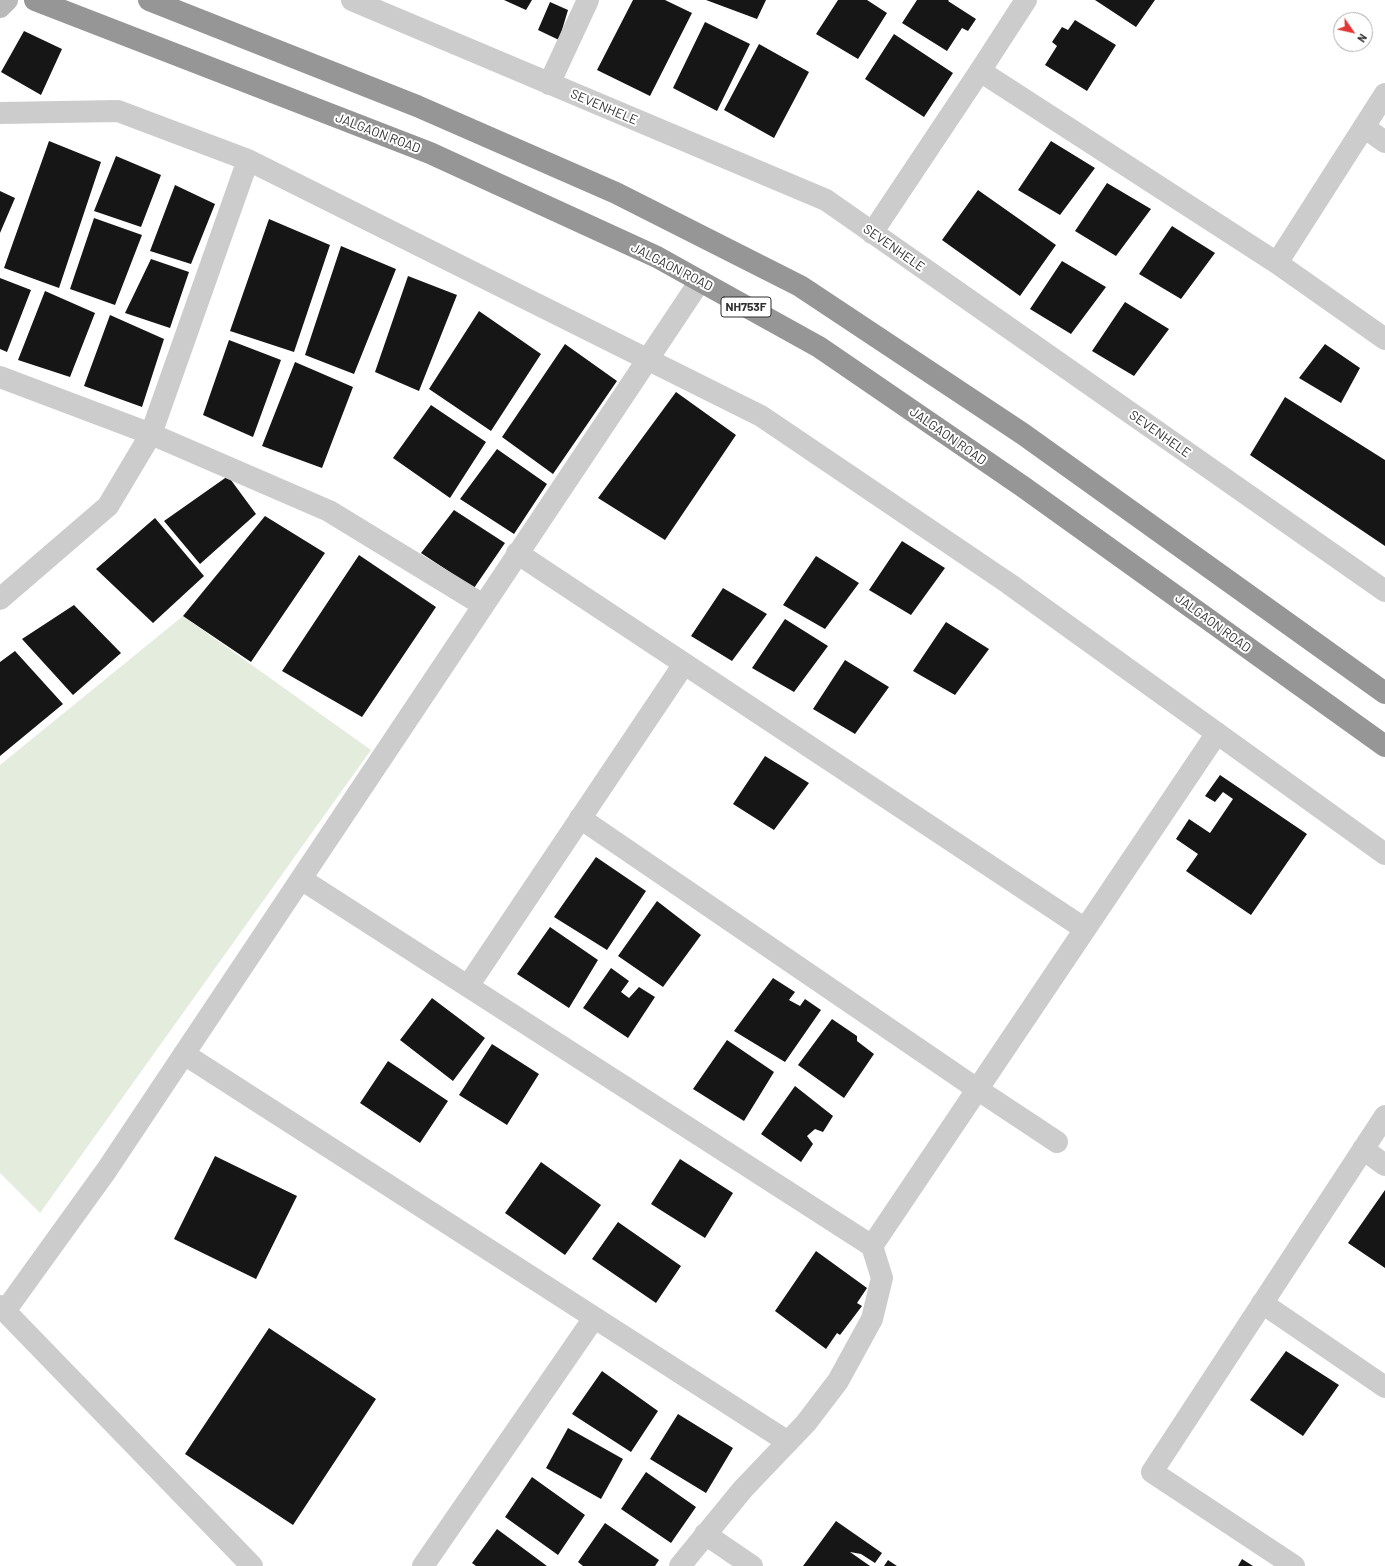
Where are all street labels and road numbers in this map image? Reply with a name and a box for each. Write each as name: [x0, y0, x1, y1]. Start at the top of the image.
street label: SEVENHELE: [568, 86, 640, 128]
street label: JALGAON ROAD: [333, 110, 423, 156]
street label: SEVENHELE: [860, 221, 928, 275]
street label: JALGAON ROAD: [628, 240, 716, 294]
road number: NH753F: [721, 297, 771, 317]
street label: JALGAON ROAD: [907, 404, 989, 468]
street label: SEVENHELE: [1126, 407, 1194, 461]
street label: JALGAON ROAD: [1172, 590, 1254, 656]

